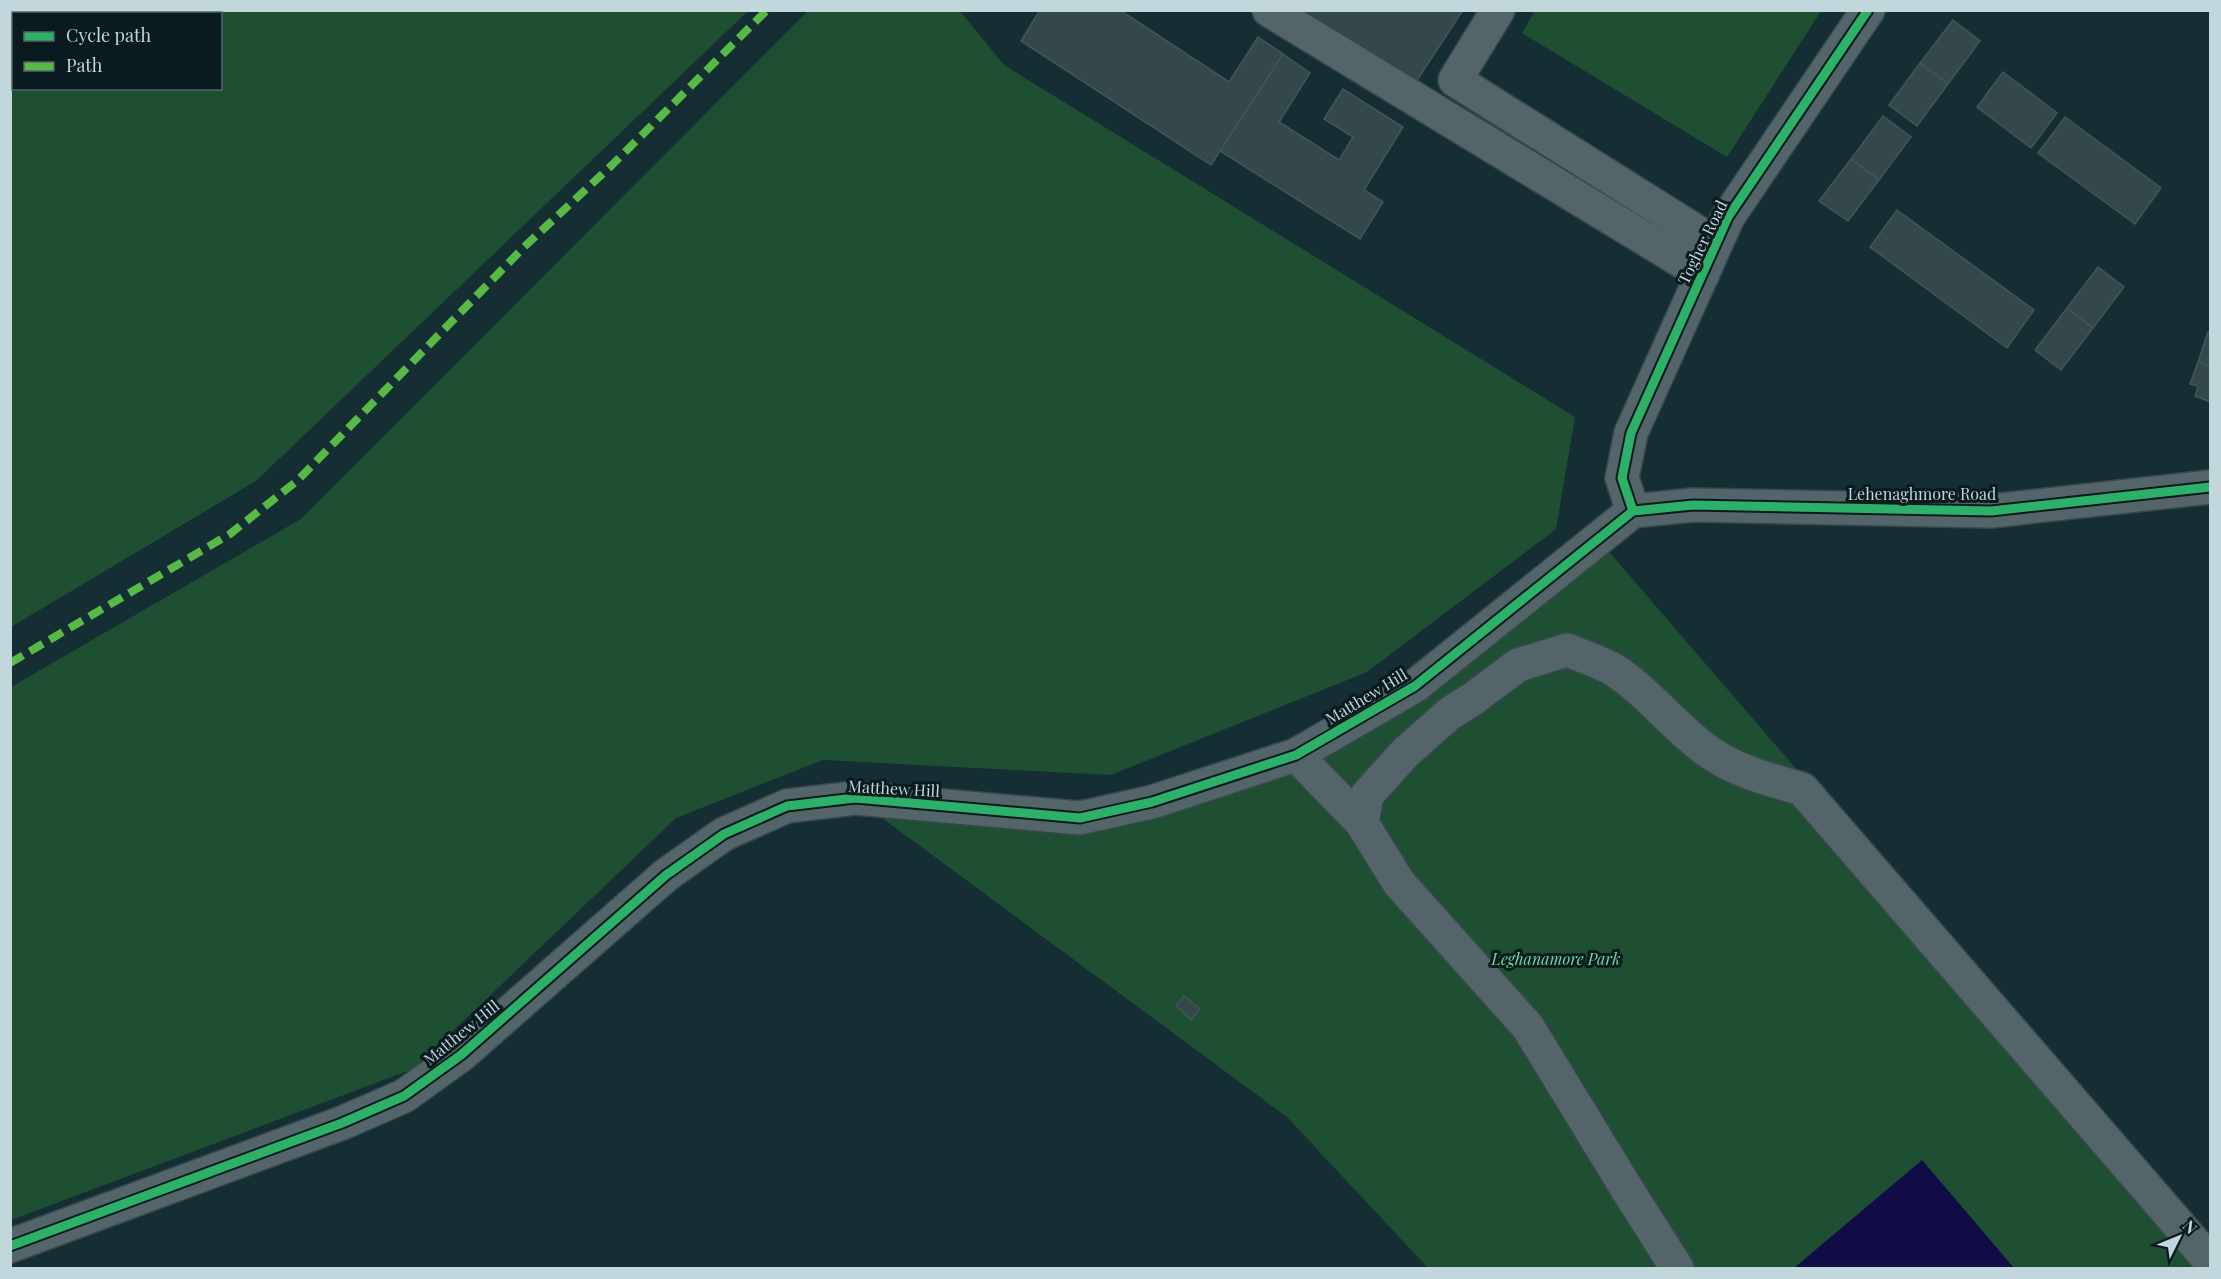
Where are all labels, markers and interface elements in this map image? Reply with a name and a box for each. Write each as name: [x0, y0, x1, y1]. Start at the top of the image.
legend: [12, 12, 222, 90]
text: Cycle path: [66, 23, 151, 47]
text: Path: [66, 53, 103, 77]
street label: Togher Road: [1673, 196, 1731, 288]
street label: Lehenaghmore Road: [1848, 483, 1996, 504]
street label: Matthew Hill: [1321, 663, 1411, 729]
street label: Matthew Hill: [848, 775, 941, 801]
park label: Leghanamore Park: [1491, 948, 1620, 969]
street label: Matthew Hill: [419, 995, 504, 1069]
north arrow: [2149, 1207, 2209, 1267]
text: N: [2179, 1215, 2202, 1238]

